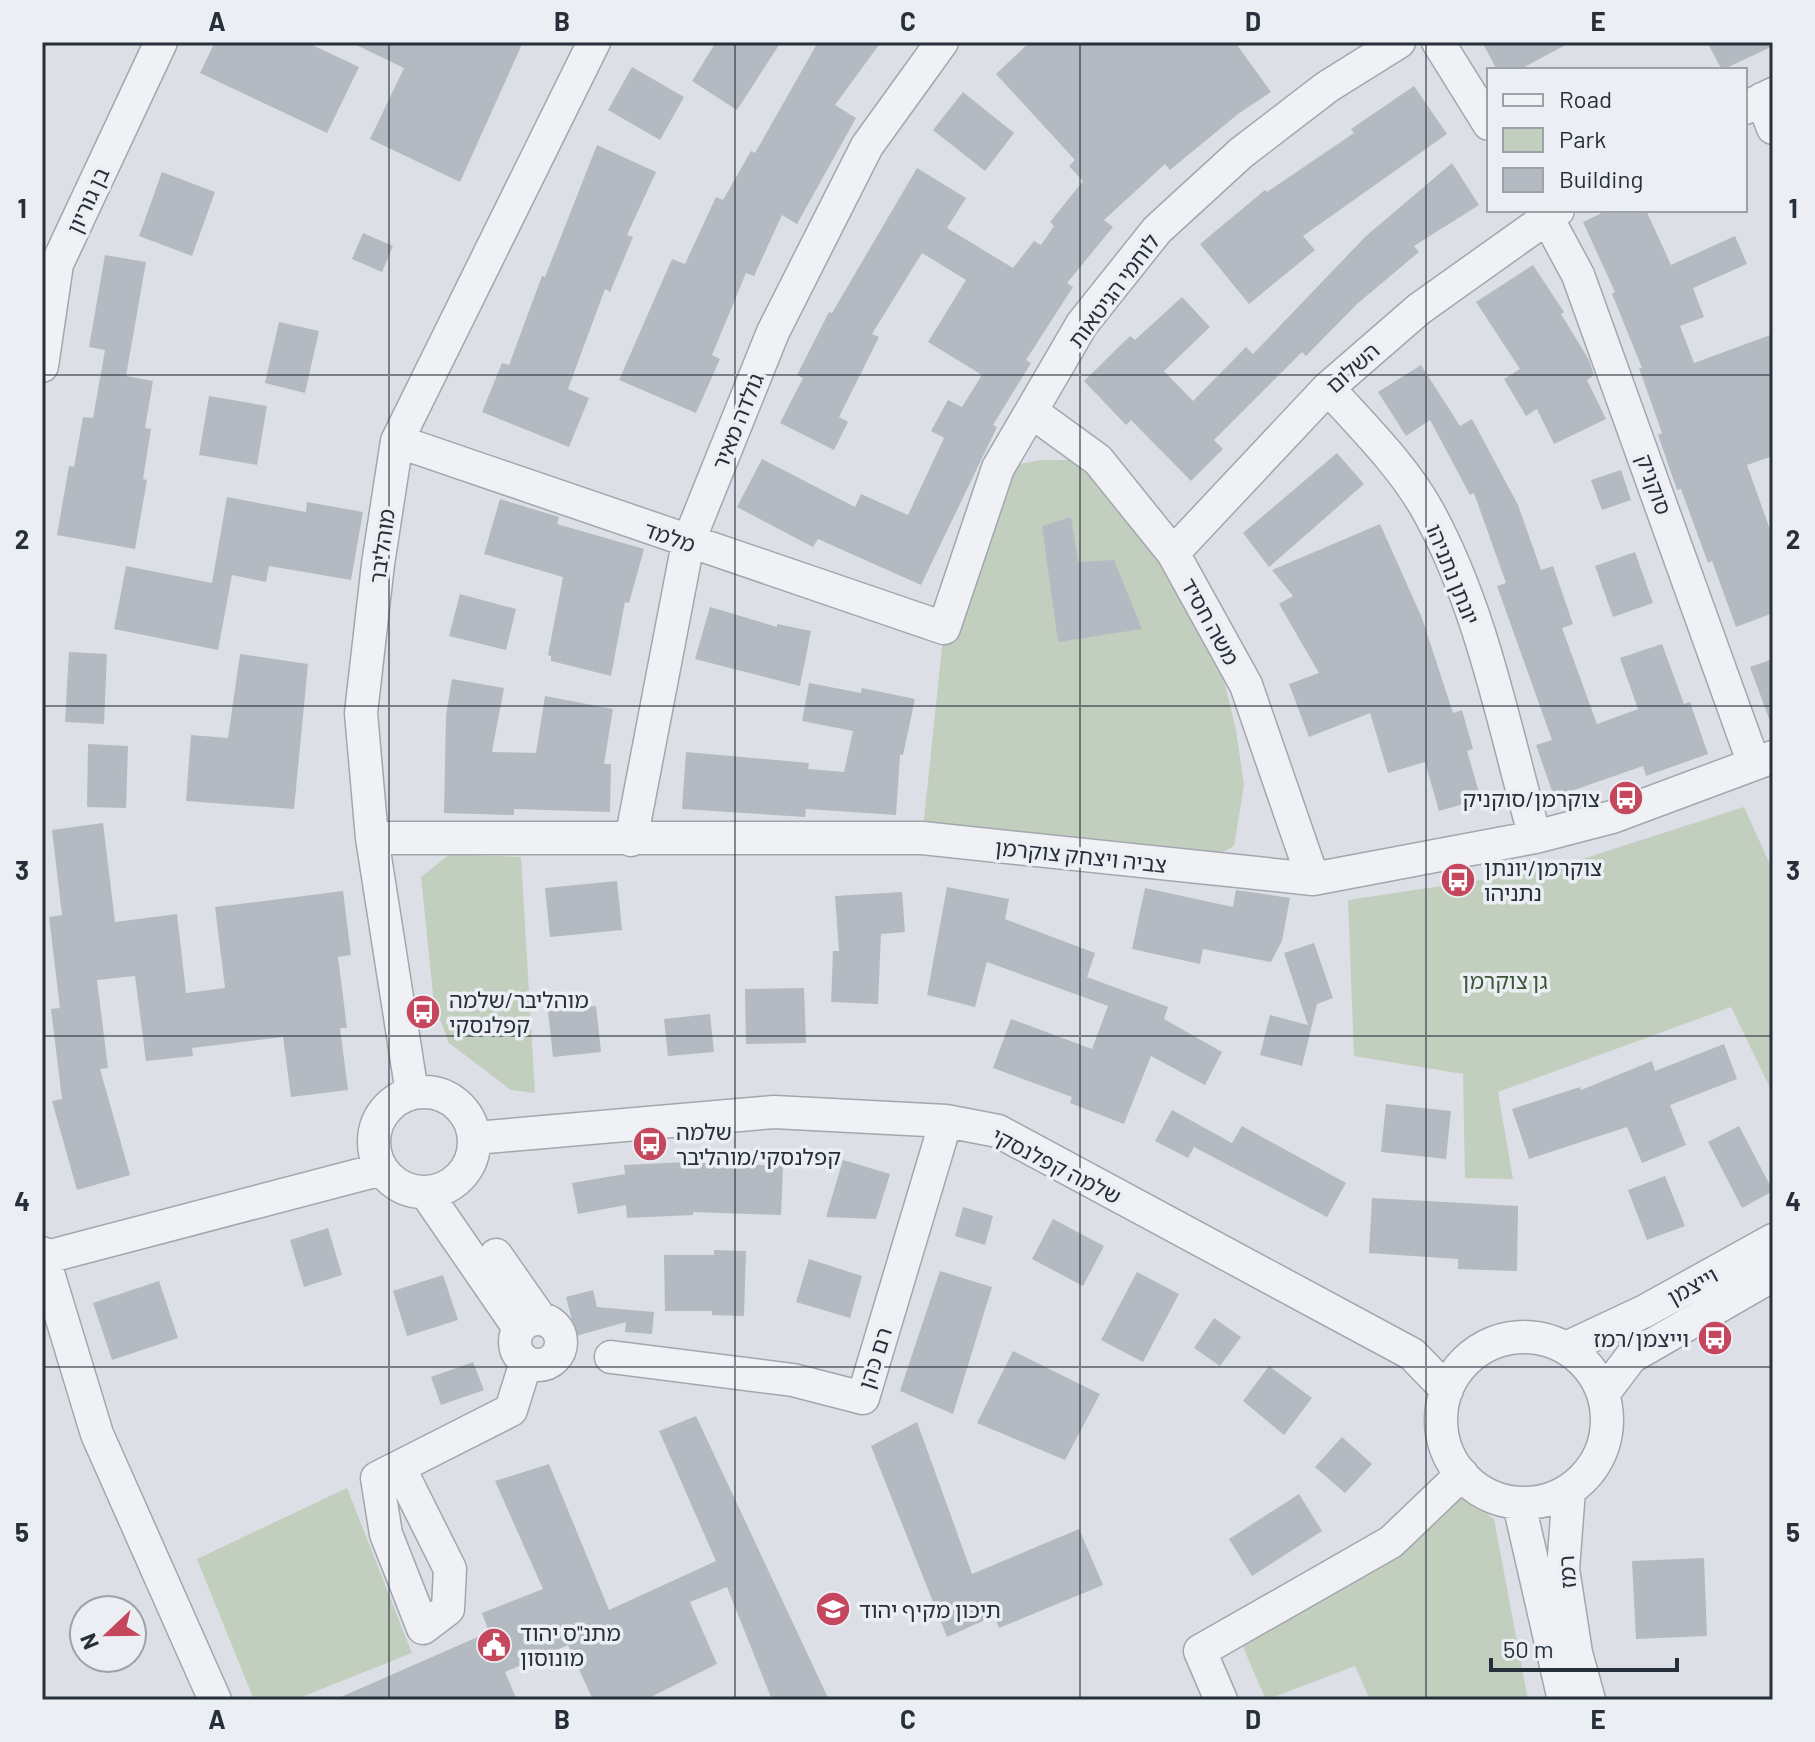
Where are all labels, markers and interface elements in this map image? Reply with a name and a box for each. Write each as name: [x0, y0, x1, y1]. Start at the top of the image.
text: A: [208, 5, 226, 36]
text: B: [554, 5, 570, 36]
text: C: [900, 5, 916, 36]
text: D: [1245, 5, 1261, 36]
text: E: [1590, 5, 1606, 36]
legend: [1487, 68, 1747, 212]
text: Road: [1559, 84, 1612, 113]
text: Park: [1559, 124, 1606, 153]
street label: בן גוריון: [60, 162, 114, 238]
text: Building: [1559, 164, 1643, 193]
text: 1: [17, 192, 27, 223]
text: 1: [1788, 192, 1798, 223]
street label: לוחמי הגיטאות: [1062, 228, 1164, 352]
street label: השלום: [1320, 336, 1384, 398]
street label: גולדה מאיר: [706, 369, 768, 473]
street label: סוקניק: [1632, 450, 1678, 518]
street label: מוהליבר: [363, 507, 399, 585]
street label: מלמד: [641, 515, 699, 557]
street label: יונתן נתניהו: [1422, 520, 1486, 628]
text: 2: [15, 523, 29, 554]
text: 2: [1786, 523, 1800, 554]
street label: משה חסיד: [1176, 573, 1246, 669]
bus stop icon: צוקרמן/סוקניק: [1607, 779, 1645, 817]
place label: צוקרמן/סוקניק: [1463, 785, 1600, 811]
street label: צביה ויצחק צוקרמן: [994, 833, 1168, 877]
text: 3: [15, 854, 29, 885]
place label: צוקרמן/יונתן נתניהו: [1484, 854, 1602, 905]
text: 3: [1786, 854, 1800, 885]
bus stop icon: צוקרמן/יונתן נתניהו: [1439, 861, 1477, 899]
park label: גן צוקרמן: [1462, 967, 1548, 993]
place label: מוהליבר/שלמה קפלנסקי: [449, 986, 589, 1037]
bus stop icon: מוהליבר/שלמה קפלנסקי: [404, 993, 442, 1031]
place label: שלמה קפלנסקי/מוהליבר: [676, 1118, 841, 1169]
street label: שלמה קפלנסקי: [988, 1121, 1126, 1209]
bus stop icon: שלמה קפלנסקי/מוהליבר: [631, 1125, 669, 1163]
text: 4: [14, 1185, 30, 1216]
text: 4: [1785, 1185, 1801, 1216]
street label: וייצמן: [1662, 1261, 1722, 1309]
bus stop icon: וייצמן/רמז: [1696, 1319, 1734, 1357]
street label: רם כהן: [852, 1324, 896, 1392]
place label: וייצמן/רמז: [1593, 1325, 1689, 1351]
text: 5: [15, 1516, 29, 1547]
text: 5: [1786, 1516, 1800, 1547]
street label: רמז: [1552, 1555, 1580, 1589]
school or university icon: תיכון מקיף יהוד: [814, 1590, 852, 1628]
north arrow: [68, 1594, 148, 1674]
place label: תיכון מקיף יהוד: [859, 1596, 1001, 1622]
place label: מתנ"ס יהוד מונוסון: [520, 1619, 621, 1670]
scale bar: [1491, 1622, 1677, 1672]
public building icon: מתנ"ס יהוד מונוסון: [475, 1626, 513, 1664]
text: N: [74, 1630, 103, 1654]
text: 50 m: [1503, 1634, 1554, 1663]
text: A: [208, 1703, 226, 1734]
text: B: [554, 1703, 570, 1734]
text: C: [900, 1703, 916, 1734]
text: D: [1245, 1703, 1261, 1734]
text: E: [1590, 1703, 1606, 1734]

